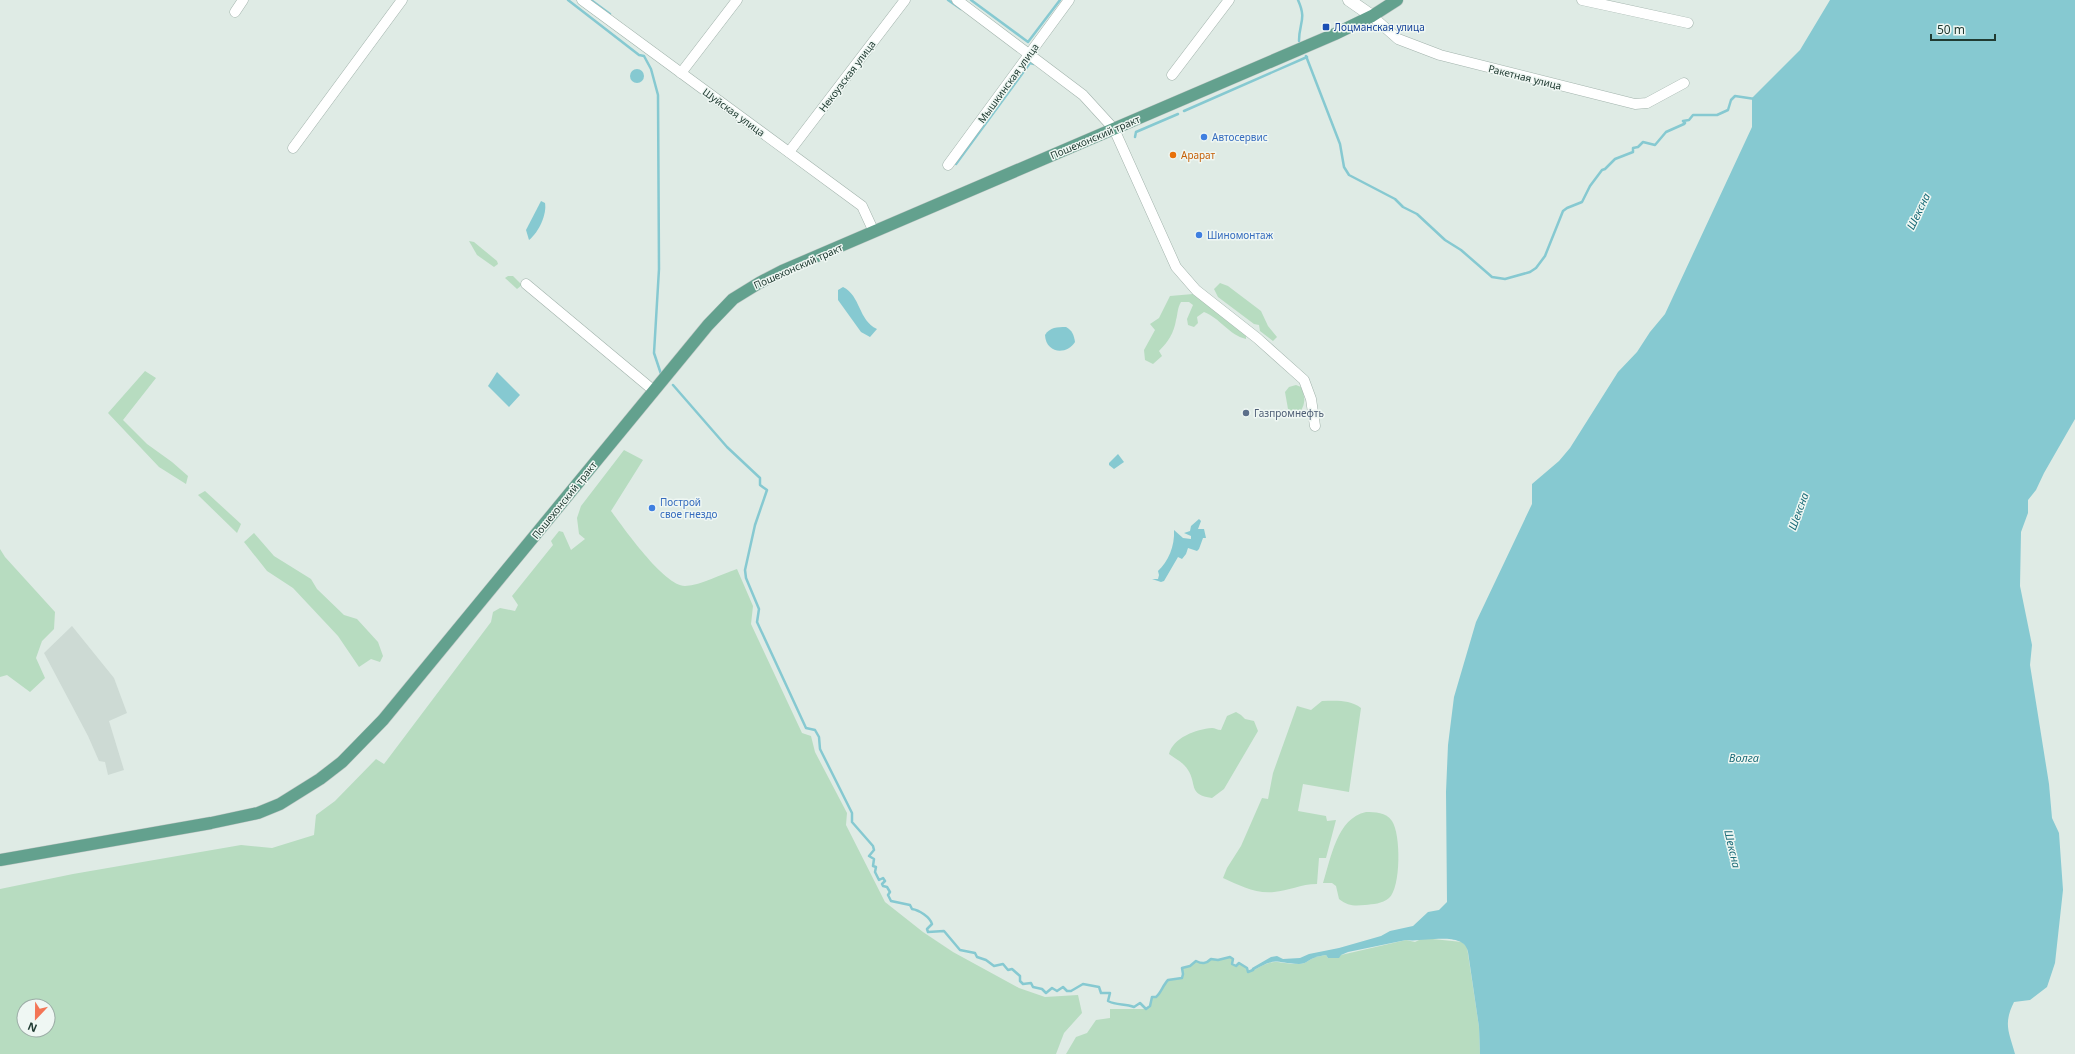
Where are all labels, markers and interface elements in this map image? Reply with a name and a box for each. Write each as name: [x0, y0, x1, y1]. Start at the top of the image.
scale bar: [1931, 16, 1995, 42]
place label: Лоцманская улица: [1334, 20, 1425, 34]
text: 50 m: [1937, 21, 1965, 38]
marker: Лоцманская улица: [1321, 22, 1331, 32]
street label: Некоузская улица: [816, 37, 878, 115]
street label: Мышкинская улица: [974, 40, 1042, 126]
street label: Ракетная улица: [1487, 61, 1563, 93]
street label: Шуйская улица: [700, 85, 768, 139]
street label: Пошехонский тракт: [1048, 112, 1142, 162]
place label: Автосервис: [1212, 130, 1268, 144]
marker: Автосервис: [1199, 132, 1209, 142]
place label: Арарат: [1181, 148, 1216, 162]
marker: Арарат: [1168, 150, 1178, 160]
water label: Шексна: [1903, 190, 1933, 232]
place label: Шиномонтаж: [1207, 228, 1273, 242]
marker: Шиномонтаж: [1194, 230, 1204, 240]
street label: Пошехонский тракт: [751, 240, 845, 292]
place label: Газпромнефть: [1254, 406, 1324, 420]
marker: Газпромнефть: [1241, 408, 1251, 418]
street label: Пошехонский тракт: [528, 458, 600, 542]
water label: Шексна: [1784, 490, 1812, 532]
place label: Построй свое гнездо: [660, 495, 718, 521]
marker: Построй свое гнездо: [647, 503, 657, 513]
water label: Волга: [1729, 750, 1759, 765]
water label: Шексна: [1721, 828, 1745, 870]
north arrow: [16, 998, 56, 1038]
text: N: [25, 1019, 39, 1036]

